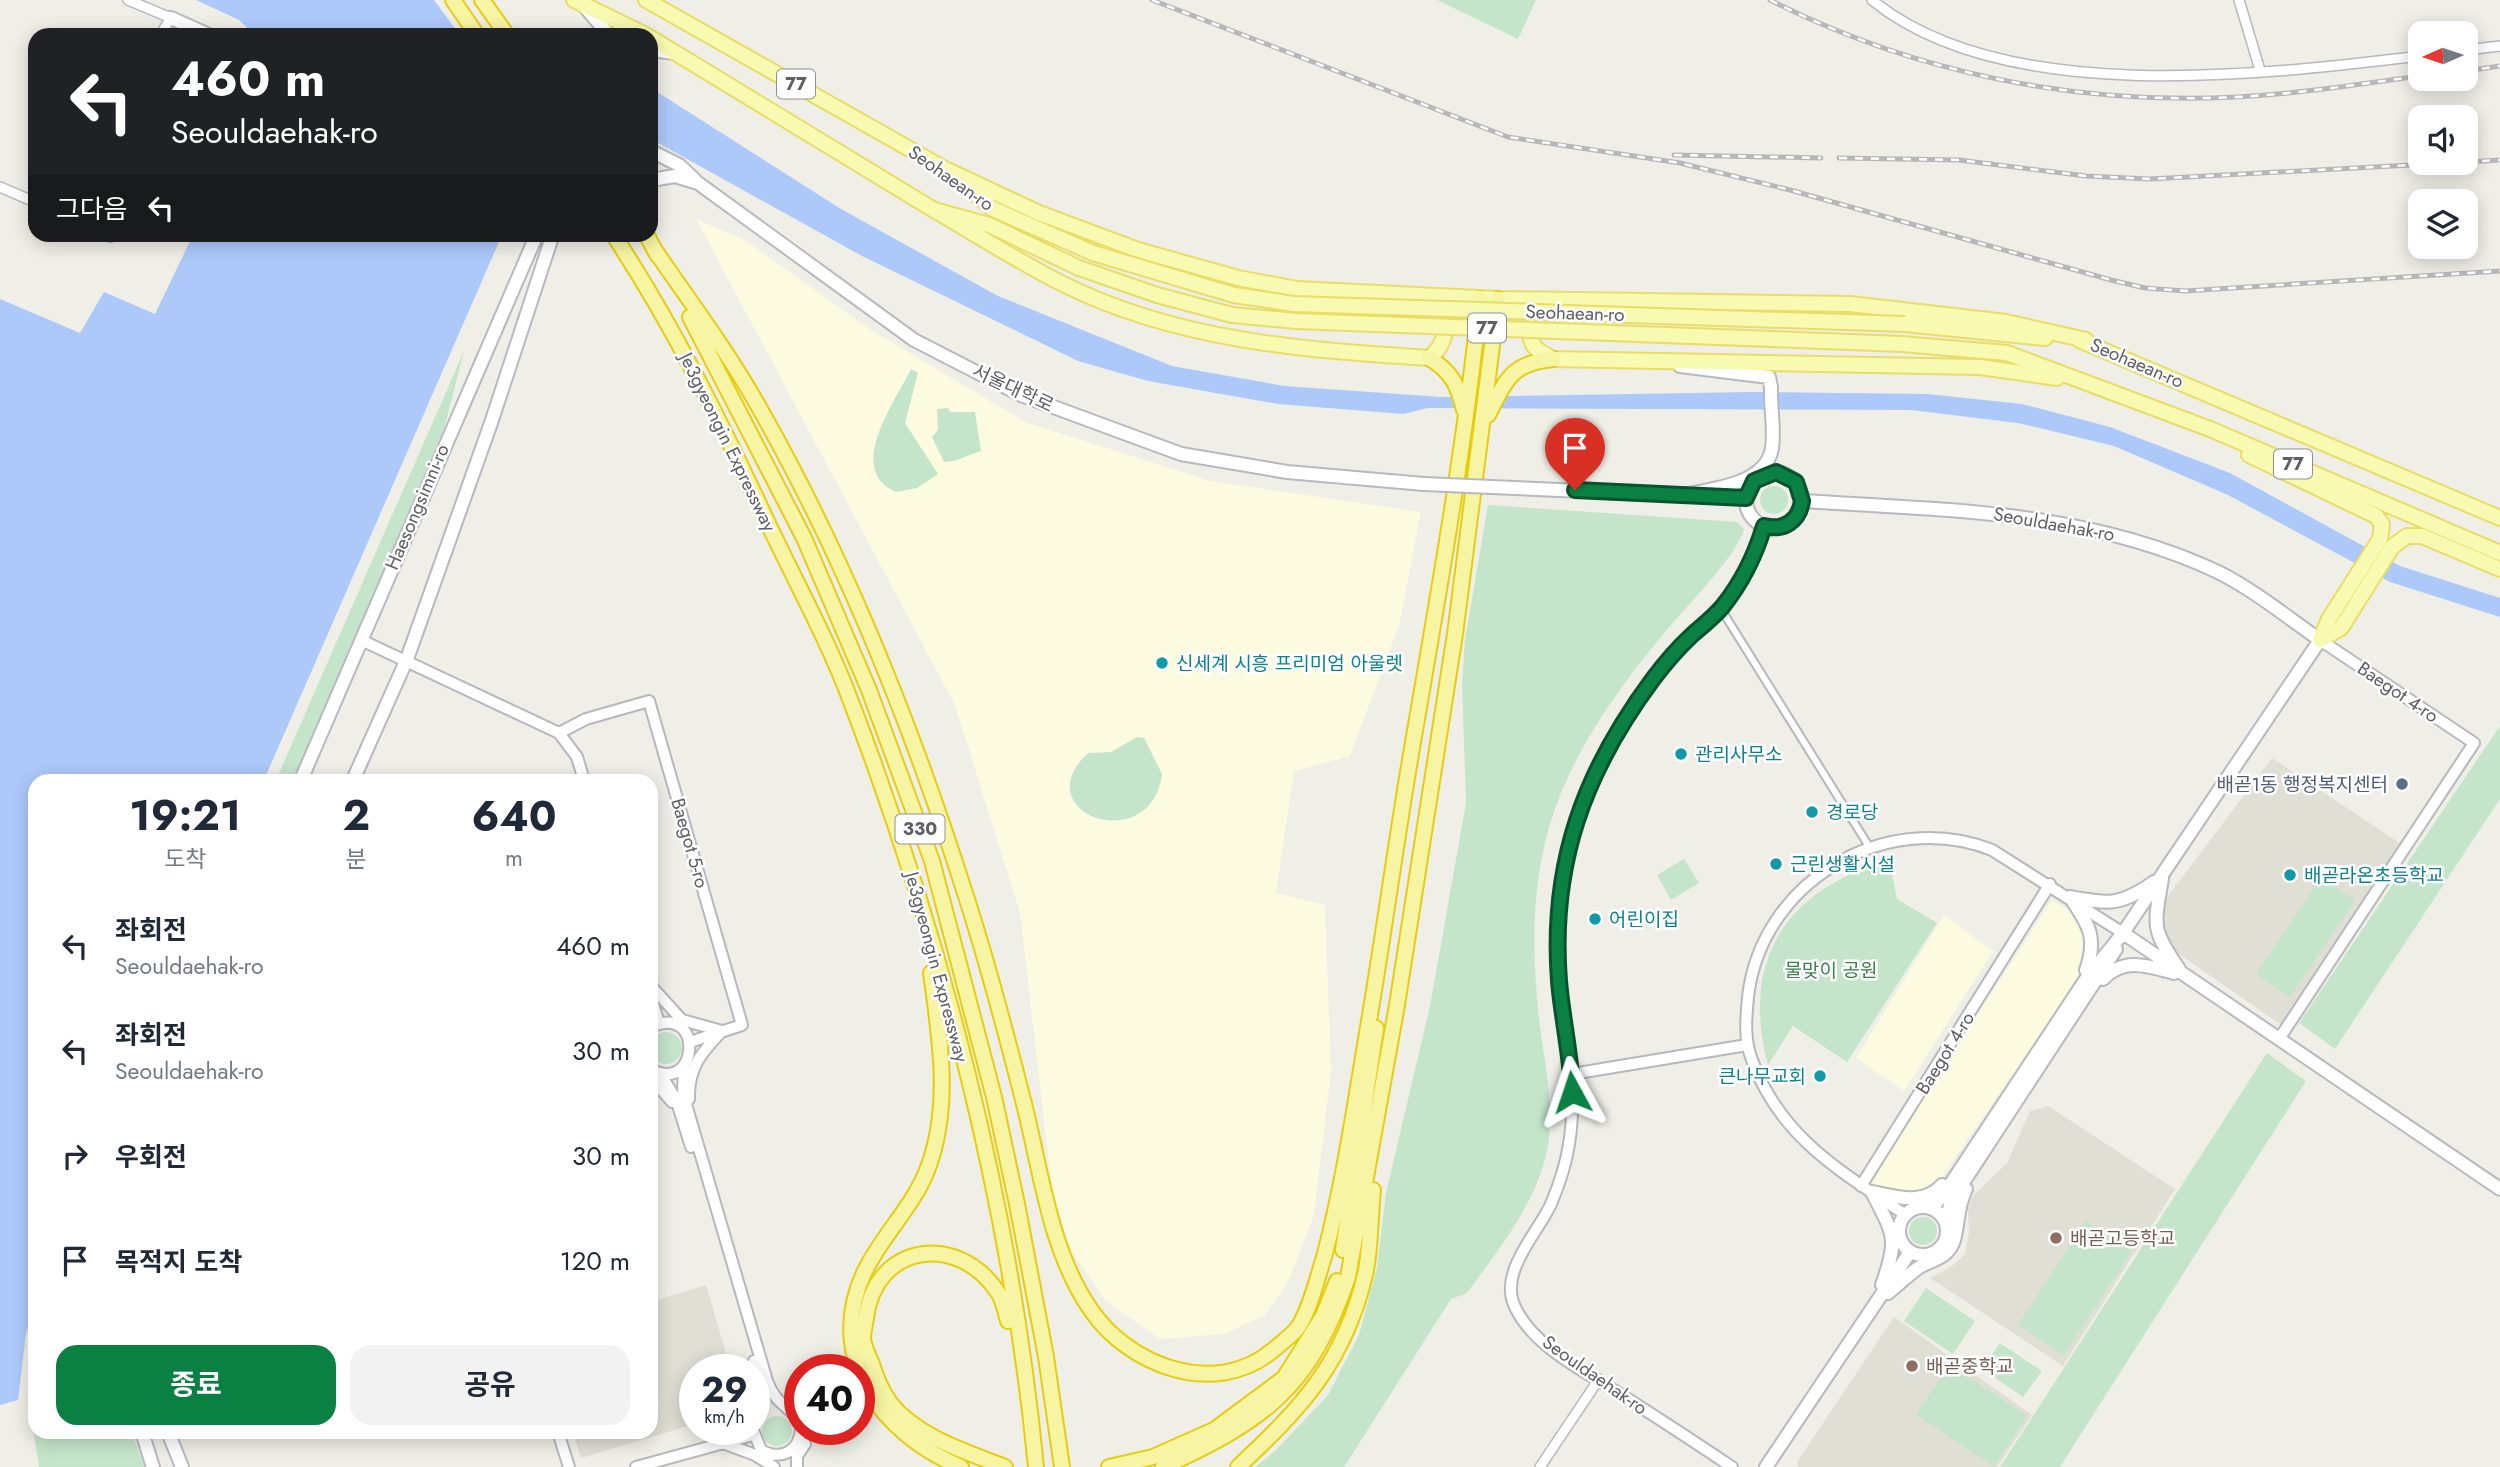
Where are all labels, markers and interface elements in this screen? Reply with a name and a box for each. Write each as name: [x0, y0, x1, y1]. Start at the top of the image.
north arrow: [2408, 21, 2478, 91]
map controls: [2408, 21, 2478, 259]
text: 460 m: [171, 44, 325, 114]
icon: left: [56, 56, 147, 147]
road number: 77: [777, 70, 815, 98]
button: sound: [2408, 105, 2478, 175]
text: Seouldaehak-ro: [171, 109, 378, 155]
street label: Seohaean-ro: [903, 138, 999, 218]
icon: left: [142, 189, 180, 227]
button: layers: [2408, 189, 2478, 259]
text: 그다음: [56, 190, 128, 228]
street label: Seohaean-ro: [1525, 298, 1625, 328]
road number: 77: [1468, 314, 1506, 342]
street label: Seohaean-ro: [2086, 331, 2188, 395]
street label: Je3gyeongin Expressway: [672, 345, 783, 537]
street label: 서울대학로: [968, 357, 1058, 419]
pin: [1545, 418, 1605, 490]
icon: arrive: [1556, 429, 1594, 467]
street label: Haesongsimni-ro: [378, 440, 456, 574]
road number: 77: [2274, 450, 2312, 478]
street label: Seouldaehak-ro: [1991, 500, 2117, 548]
place label: 신세계 시흥 프리미엄 아울렛: [1176, 650, 1403, 677]
marker: 신세계 시흥 프리미엄 아울렛: [1154, 655, 1170, 671]
street label: Baegot 4-ro: [2352, 655, 2444, 729]
place label: 관리사무소: [1695, 741, 1782, 768]
marker: 관리사무소: [1673, 746, 1689, 762]
place label: 배곧1동 행정복지센터: [2216, 771, 2388, 798]
marker: 배곧1동 행정복지센터: [2394, 776, 2410, 792]
text: 19:21: [129, 785, 241, 846]
text: 2: [343, 785, 370, 846]
text: 640: [471, 786, 557, 847]
street label: Baegot 5-ro: [664, 795, 716, 891]
place label: 경로당: [1826, 799, 1878, 826]
marker: 경로당: [1804, 804, 1820, 820]
road number: 330: [895, 814, 944, 844]
text: m: [505, 841, 523, 875]
text: 도착: [164, 842, 206, 876]
text: 분: [346, 842, 367, 876]
place label: 근린생활시설: [1790, 851, 1895, 878]
marker: 근린생활시설: [1768, 856, 1784, 872]
place label: 배곧라온초등학교: [2304, 862, 2444, 889]
street label: Je3gyeongin Expressway: [898, 866, 976, 1066]
marker: 배곧라온초등학교: [2282, 867, 2298, 883]
place label: 어린이집: [1609, 906, 1679, 933]
text: 좌회전: [115, 911, 187, 949]
marker: 어린이집: [1587, 911, 1603, 927]
icon: left: [56, 927, 94, 965]
text: 460 m: [556, 927, 630, 965]
text: Seouldaehak-ro: [115, 949, 264, 983]
park label: 물맞이 공원: [1784, 957, 1878, 984]
street label: Baegot 4-ro: [1909, 1007, 1981, 1099]
text: 좌회전: [115, 1016, 187, 1054]
icon: left: [56, 1032, 94, 1070]
text: 30 m: [572, 1032, 630, 1070]
text: Seouldaehak-ro: [115, 1054, 264, 1088]
position arrow: [1535, 1055, 1609, 1129]
place label: 큰나무교회: [1719, 1063, 1806, 1090]
marker: 큰나무교회: [1812, 1068, 1828, 1084]
icon: right: [56, 1137, 94, 1175]
text: 30 m: [572, 1137, 630, 1175]
text: 우회전: [115, 1138, 187, 1176]
place label: 배곧고등학교: [2070, 1225, 2175, 1252]
marker: 배곧고등학교: [2048, 1230, 2064, 1246]
icon: arrive: [56, 1242, 94, 1280]
text: 120 m: [560, 1242, 630, 1280]
text: 목적지 도착: [115, 1243, 242, 1281]
street label: Seouldaehak-ro: [1537, 1329, 1653, 1421]
button: 종료: [56, 1345, 336, 1425]
button: 공유: [350, 1345, 630, 1425]
place label: 배곧중학교: [1926, 1353, 2013, 1380]
speed limit sign: 40: [784, 1354, 875, 1445]
marker: 배곧중학교: [1904, 1358, 1920, 1374]
text: 29: [701, 1365, 748, 1415]
text: km/h: [704, 1404, 745, 1430]

